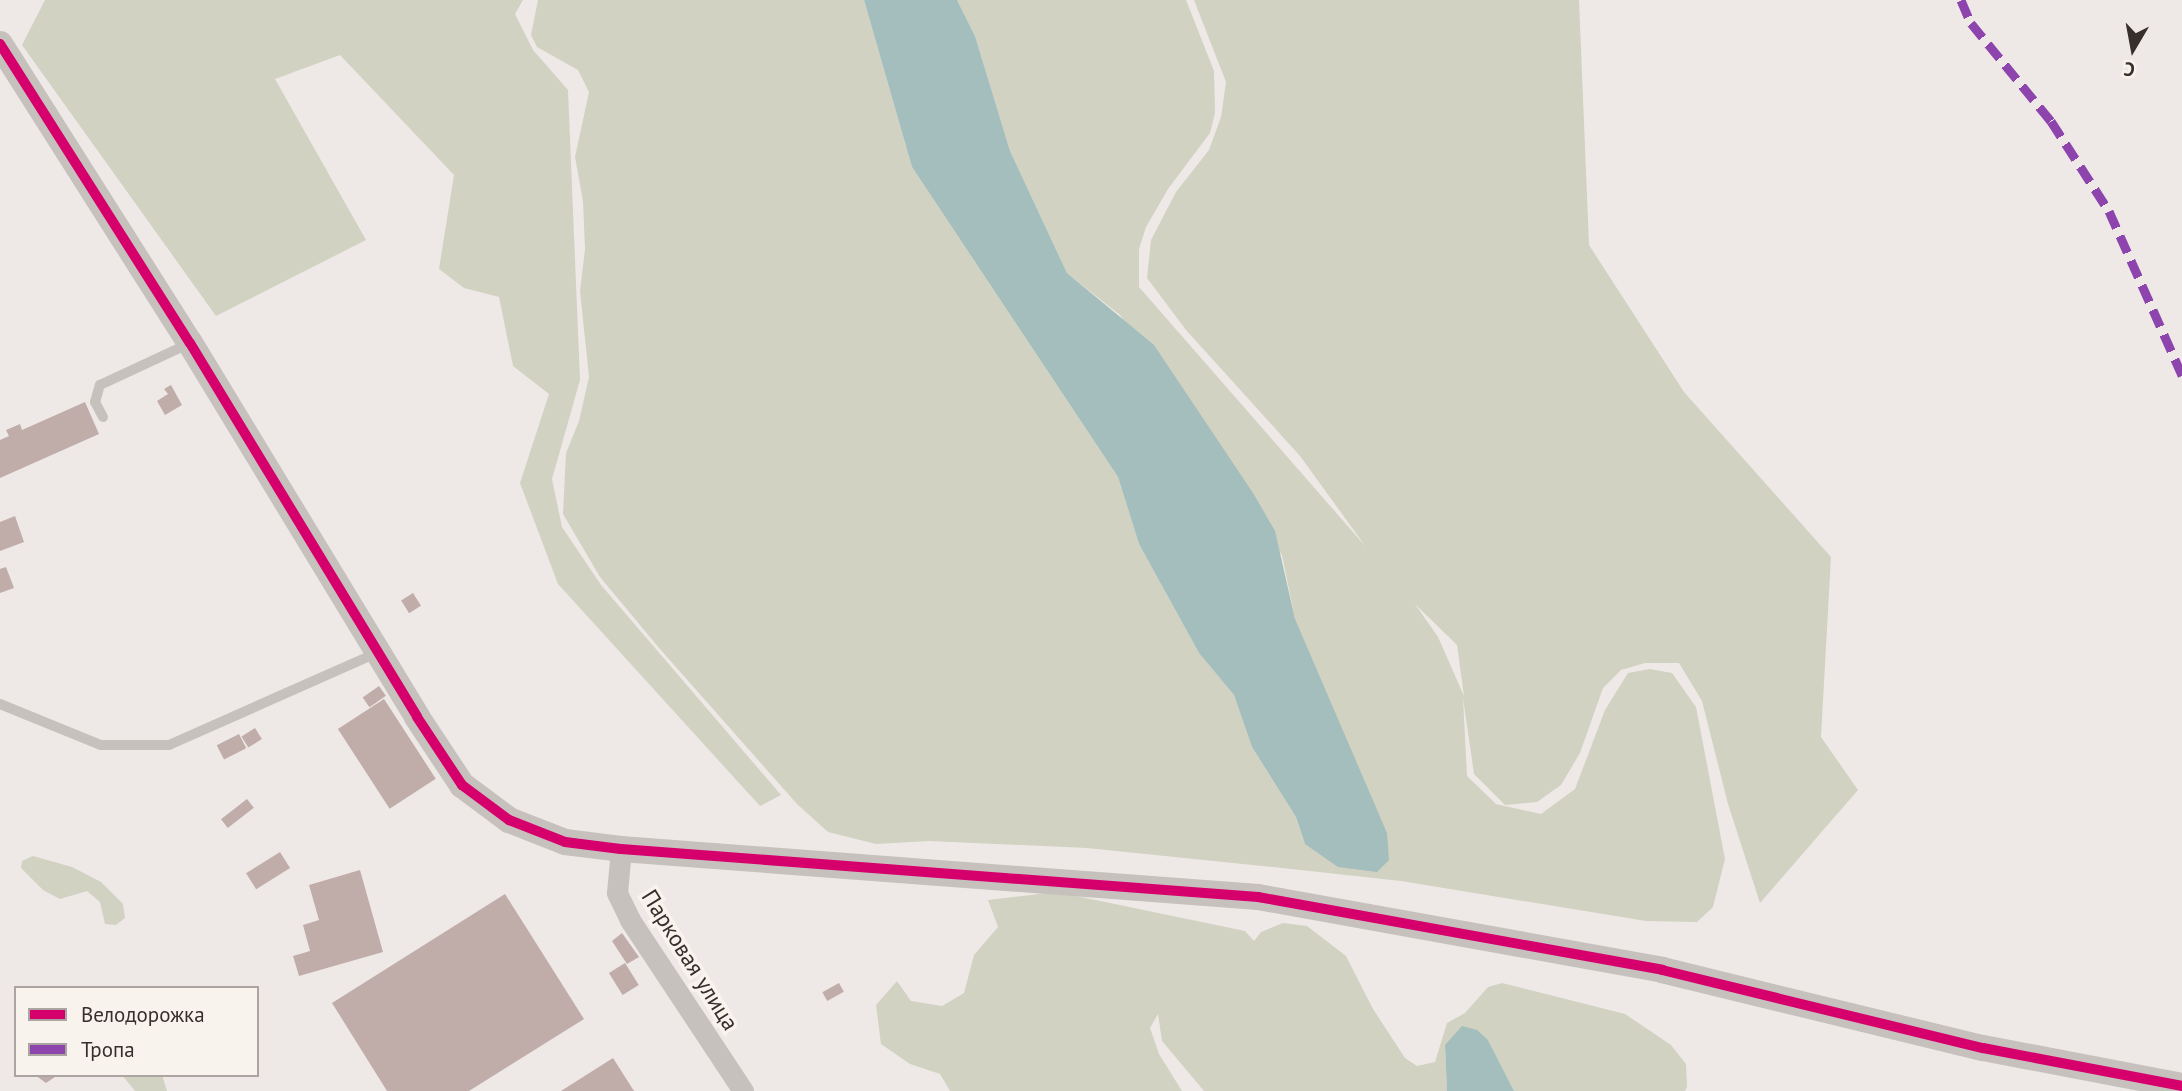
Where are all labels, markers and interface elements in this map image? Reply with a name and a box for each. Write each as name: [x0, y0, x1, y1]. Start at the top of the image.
north arrow: [2098, 14, 2168, 84]
text: С: [2122, 57, 2137, 82]
street label: Парковая улица: [636, 885, 744, 1035]
legend: [14, 986, 259, 1077]
text: Велодорожка: [81, 1001, 205, 1028]
text: Тропа: [81, 1036, 135, 1063]

